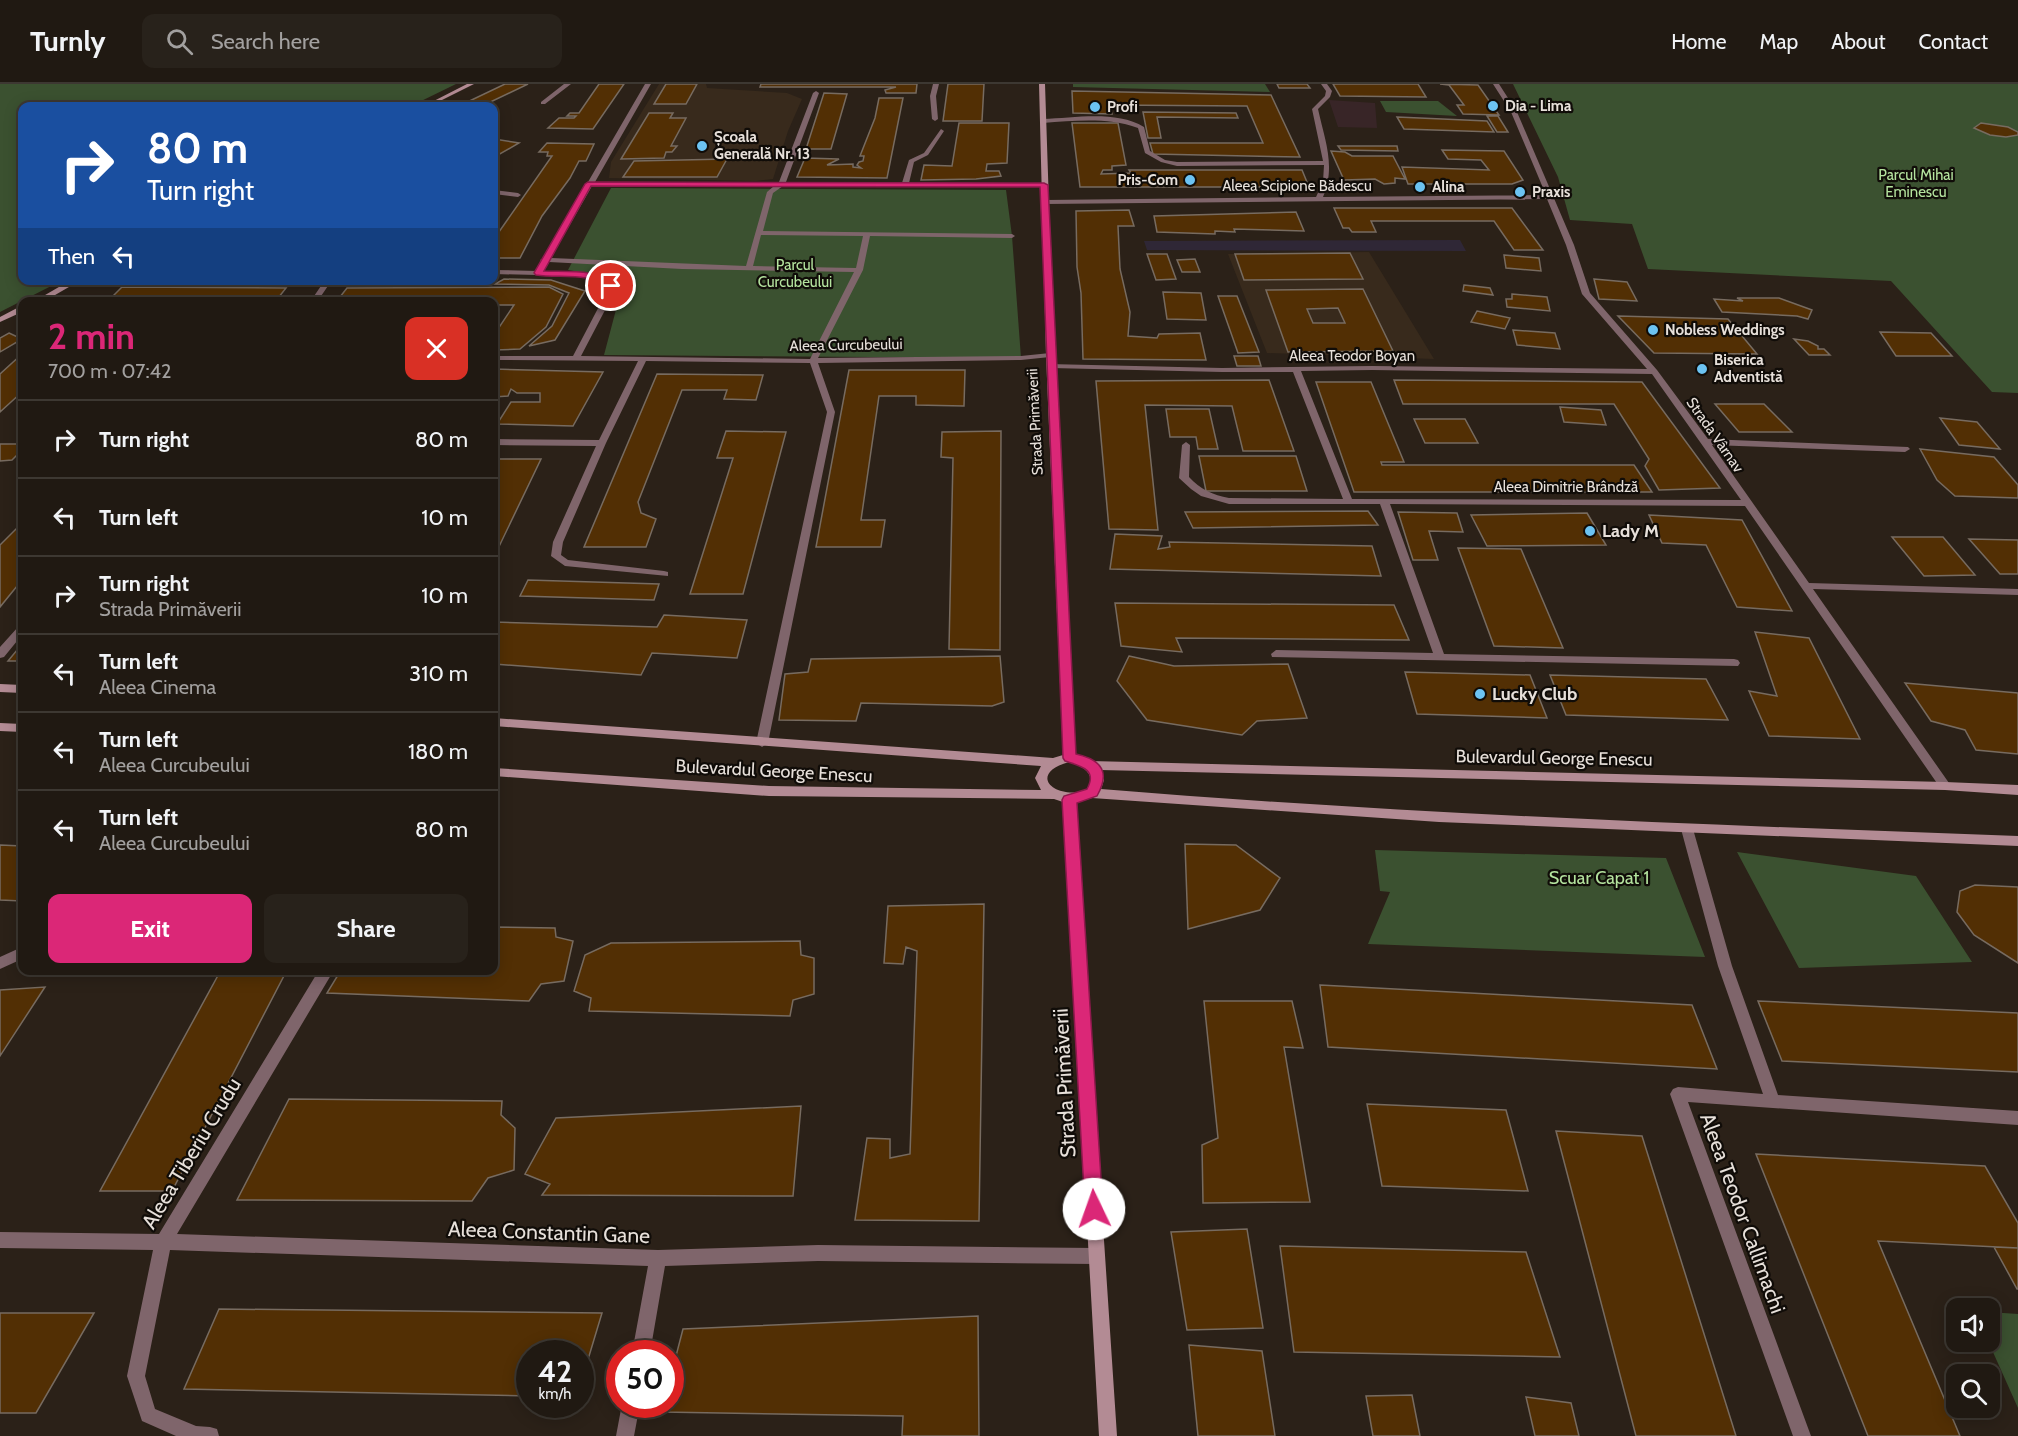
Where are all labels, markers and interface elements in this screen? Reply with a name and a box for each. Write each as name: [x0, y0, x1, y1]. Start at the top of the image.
search box: [142, 14, 562, 68]
text: Turnly: [30, 24, 106, 58]
icon: search: [163, 25, 196, 58]
text: Search here: [211, 28, 320, 55]
text: Home: [1671, 29, 1727, 54]
text: Map: [1760, 29, 1798, 54]
text: About: [1831, 29, 1885, 54]
text: Contact: [1918, 29, 1988, 54]
place label: Dia - Lima: [1505, 97, 1572, 115]
place label: Profi: [1107, 98, 1138, 116]
marker: Dia - Lima: [1486, 99, 1500, 113]
marker: Profi: [1088, 100, 1102, 114]
text: 80 m: [147, 122, 248, 174]
icon: right: [48, 126, 126, 204]
place label: Școala Generală Nr. 13: [714, 128, 810, 163]
marker: Școala Generală Nr. 13: [695, 139, 709, 153]
park label: Parcul Mihai Eminescu: [1878, 166, 1954, 201]
place label: Pris-Com: [1117, 171, 1178, 189]
marker: Pris-Com: [1183, 173, 1197, 187]
text: Turn right: [147, 174, 254, 207]
street label: Aleea Scipione Bădescu: [1222, 177, 1372, 195]
place label: Alina: [1432, 178, 1465, 196]
marker: Alina: [1413, 180, 1427, 194]
place label: Praxis: [1532, 183, 1570, 201]
marker: Praxis: [1513, 185, 1527, 199]
icon: left: [107, 240, 140, 273]
text: Then: [48, 243, 95, 270]
park label: Parcul Curcubeului: [758, 256, 832, 291]
pin: [585, 260, 636, 311]
icon: arrive: [594, 269, 627, 302]
text: 2 min: [48, 314, 135, 358]
button: close: [405, 317, 468, 380]
place label: Nobless Weddings: [1665, 321, 1785, 339]
marker: Nobless Weddings: [1646, 323, 1660, 337]
street label: Aleea Curcubeului: [789, 335, 903, 355]
street label: Aleea Teodor Boyan: [1289, 347, 1415, 365]
place label: Biserica Adventistă: [1714, 351, 1783, 386]
text: 700 m · 07:42: [48, 359, 172, 383]
marker: Biserica Adventistă: [1695, 362, 1709, 376]
street label: Strada Primăverii: [1023, 368, 1047, 476]
street label: Strada Vârnav: [1683, 394, 1748, 477]
icon: right: [48, 423, 81, 456]
text: Turn right: [99, 426, 189, 453]
text: 80 m: [415, 426, 468, 453]
street label: Aleea Dimitrie Brândză: [1494, 478, 1639, 496]
icon: left: [48, 501, 81, 534]
text: Turn left: [99, 504, 178, 531]
text: 10 m: [421, 504, 468, 531]
place label: Lady M: [1602, 520, 1659, 542]
marker: Lady M: [1583, 524, 1597, 538]
text: Turn right: [99, 570, 189, 597]
icon: right: [48, 579, 81, 612]
text: 10 m: [421, 582, 468, 609]
text: Strada Primăverii: [99, 597, 241, 621]
text: Turn left: [99, 648, 178, 675]
icon: left: [48, 657, 81, 690]
text: 310 m: [409, 660, 468, 687]
text: Aleea Cinema: [99, 675, 216, 699]
place label: Lucky Club: [1492, 683, 1577, 705]
marker: Lucky Club: [1473, 687, 1487, 701]
text: Turn left: [99, 726, 178, 753]
icon: left: [48, 735, 81, 768]
text: 180 m: [408, 738, 468, 765]
street label: Bulevardul George Enescu: [1455, 745, 1653, 771]
text: Aleea Curcubeului: [99, 753, 250, 777]
street label: Bulevardul George Enescu: [675, 755, 873, 787]
text: Turn left: [99, 804, 178, 831]
icon: left: [48, 813, 81, 846]
text: 80 m: [415, 816, 468, 843]
text: Aleea Curcubeului: [99, 831, 250, 855]
park label: Scuar Capat 1: [1549, 867, 1649, 889]
button: Exit: [48, 894, 252, 963]
button: Share: [264, 894, 468, 963]
street label: Strada Primăverii: [1048, 1008, 1080, 1158]
street label: Aleea Tiberiu Crudu: [136, 1073, 246, 1233]
street label: Aleea Teodor Callimachi: [1695, 1109, 1791, 1317]
position arrow: [1062, 1177, 1126, 1241]
street label: Aleea Constantin Gane: [448, 1216, 651, 1248]
map controls: [1946, 1298, 2000, 1418]
button: sound: [1946, 1298, 2000, 1352]
speed limit sign: 50: [606, 1340, 684, 1418]
text: 42: [538, 1353, 572, 1390]
button: search: [1946, 1364, 2000, 1418]
text: km/h: [539, 1385, 571, 1403]

